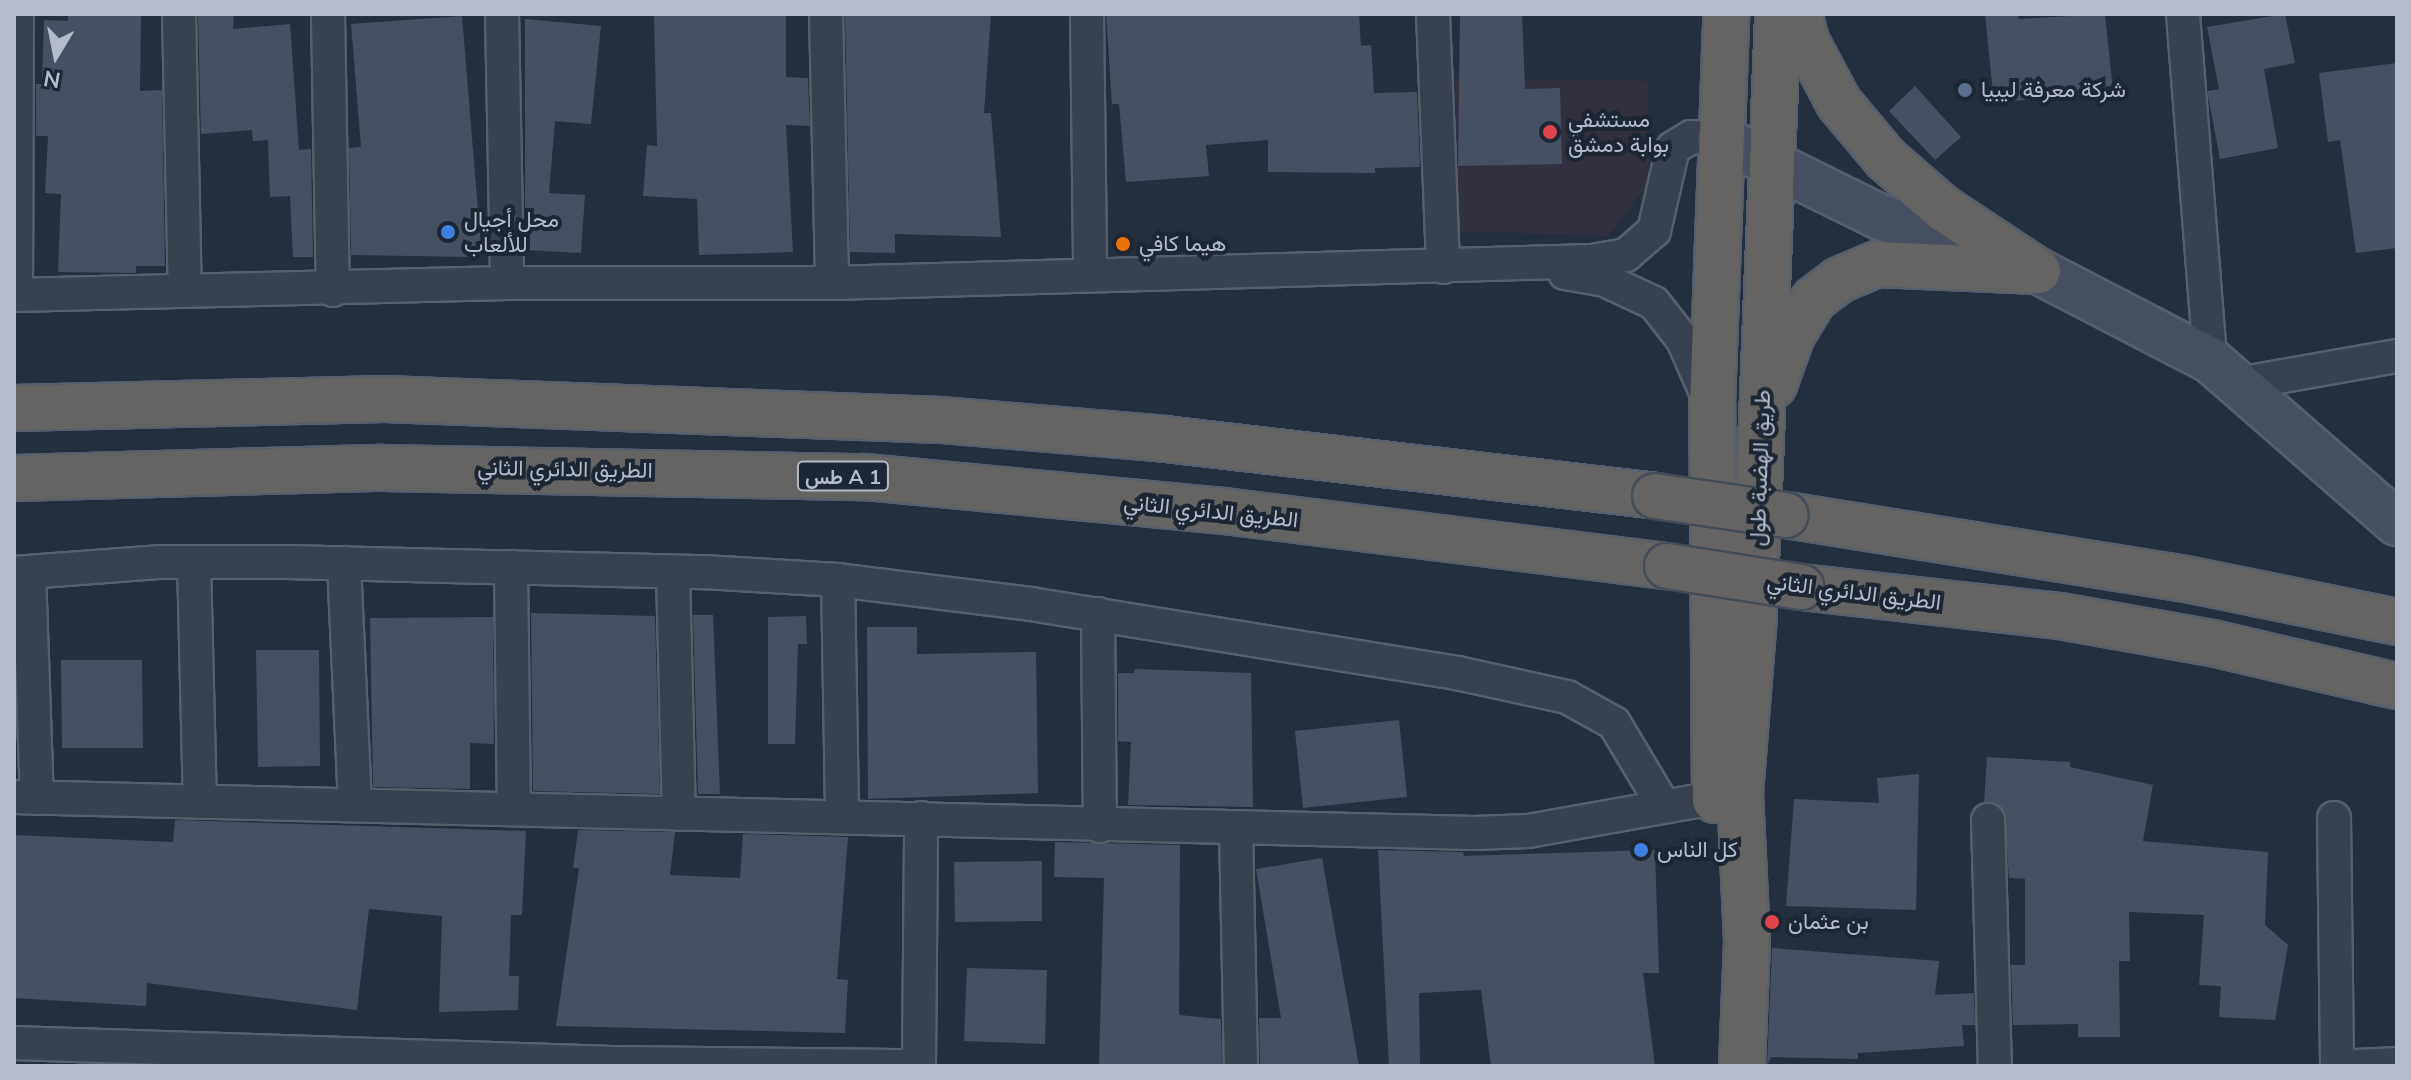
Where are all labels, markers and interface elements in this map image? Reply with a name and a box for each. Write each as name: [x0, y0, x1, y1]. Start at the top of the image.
north arrow: [16, 16, 96, 96]
text: N: [41, 64, 62, 95]
place label: شركة معرفة ليبيا: [1981, 77, 2126, 103]
marker: شركة معرفة ليبيا: [1956, 81, 1974, 99]
place label: مستشفي بوابة دمشق: [1568, 106, 1669, 158]
marker: مستشفي بوابة دمشق: [1539, 121, 1561, 143]
place label: محل أجيال للألعاب: [464, 206, 559, 258]
marker: محل أجيال للألعاب: [439, 223, 457, 241]
place label: هيما كافي: [1139, 231, 1226, 257]
marker: هيما كافي: [1114, 235, 1132, 253]
street label: طريق الهضبة طول: [1744, 389, 1776, 547]
street label: الطريق الدائري الثاني: [477, 454, 653, 484]
road number: طس A 1: [795, 460, 891, 492]
street label: الطريق الدائري الثاني: [1122, 489, 1300, 533]
street label: الطريق الدائري الثاني: [1765, 568, 1943, 616]
place label: كل الناس: [1657, 837, 1738, 863]
marker: كل الناس: [1632, 841, 1650, 859]
place label: بن عثمان: [1788, 909, 1869, 935]
marker: بن عثمان: [1763, 913, 1781, 931]

